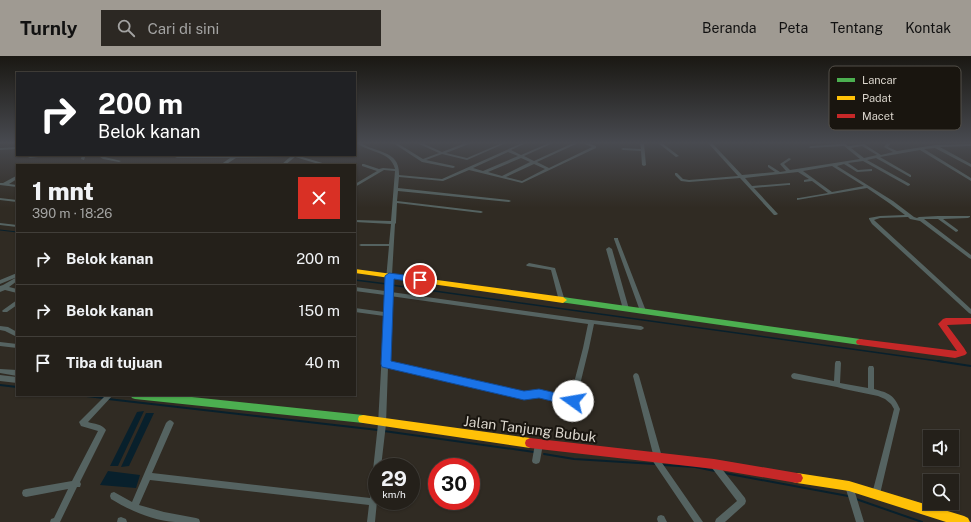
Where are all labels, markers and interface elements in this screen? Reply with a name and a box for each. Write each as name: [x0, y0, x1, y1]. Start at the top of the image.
search box: [101, 10, 381, 46]
text: Turnly: [20, 17, 77, 39]
icon: search: [115, 17, 137, 39]
text: Cari di sini: [147, 20, 219, 37]
text: Beranda: [702, 20, 757, 36]
text: Peta: [779, 20, 808, 36]
text: Tentang: [830, 20, 883, 36]
text: Kontak: [905, 20, 951, 36]
legend: [829, 66, 961, 130]
text: Lancar: [862, 74, 897, 86]
text: 200 m: [98, 87, 183, 120]
icon: right: [32, 88, 84, 140]
text: Padat: [862, 92, 892, 104]
text: Macet: [862, 110, 894, 122]
text: Belok kanan: [98, 121, 201, 142]
text: 1 mnt: [32, 177, 94, 205]
button: close: [298, 177, 340, 219]
text: 390 m · 18:26: [32, 206, 112, 221]
icon: right: [32, 248, 54, 270]
text: Belok kanan: [66, 250, 153, 267]
text: 200 m: [296, 250, 340, 267]
pin: [403, 263, 437, 297]
icon: arrive: [409, 269, 431, 291]
icon: right: [32, 300, 54, 322]
text: Belok kanan: [66, 302, 153, 319]
text: 150 m: [298, 302, 340, 319]
icon: arrive: [32, 352, 54, 374]
text: Tiba di tujuan: [66, 354, 162, 371]
text: 40 m: [305, 354, 340, 371]
position arrow: [552, 380, 594, 422]
street label: Jalan Tanjung Bubuk: [463, 413, 598, 445]
map controls: [923, 430, 959, 510]
button: sound: [923, 430, 959, 466]
speed limit sign: 30: [428, 458, 480, 510]
text: 29: [381, 467, 407, 491]
button: search: [923, 474, 959, 510]
text: km/h: [382, 488, 406, 500]

